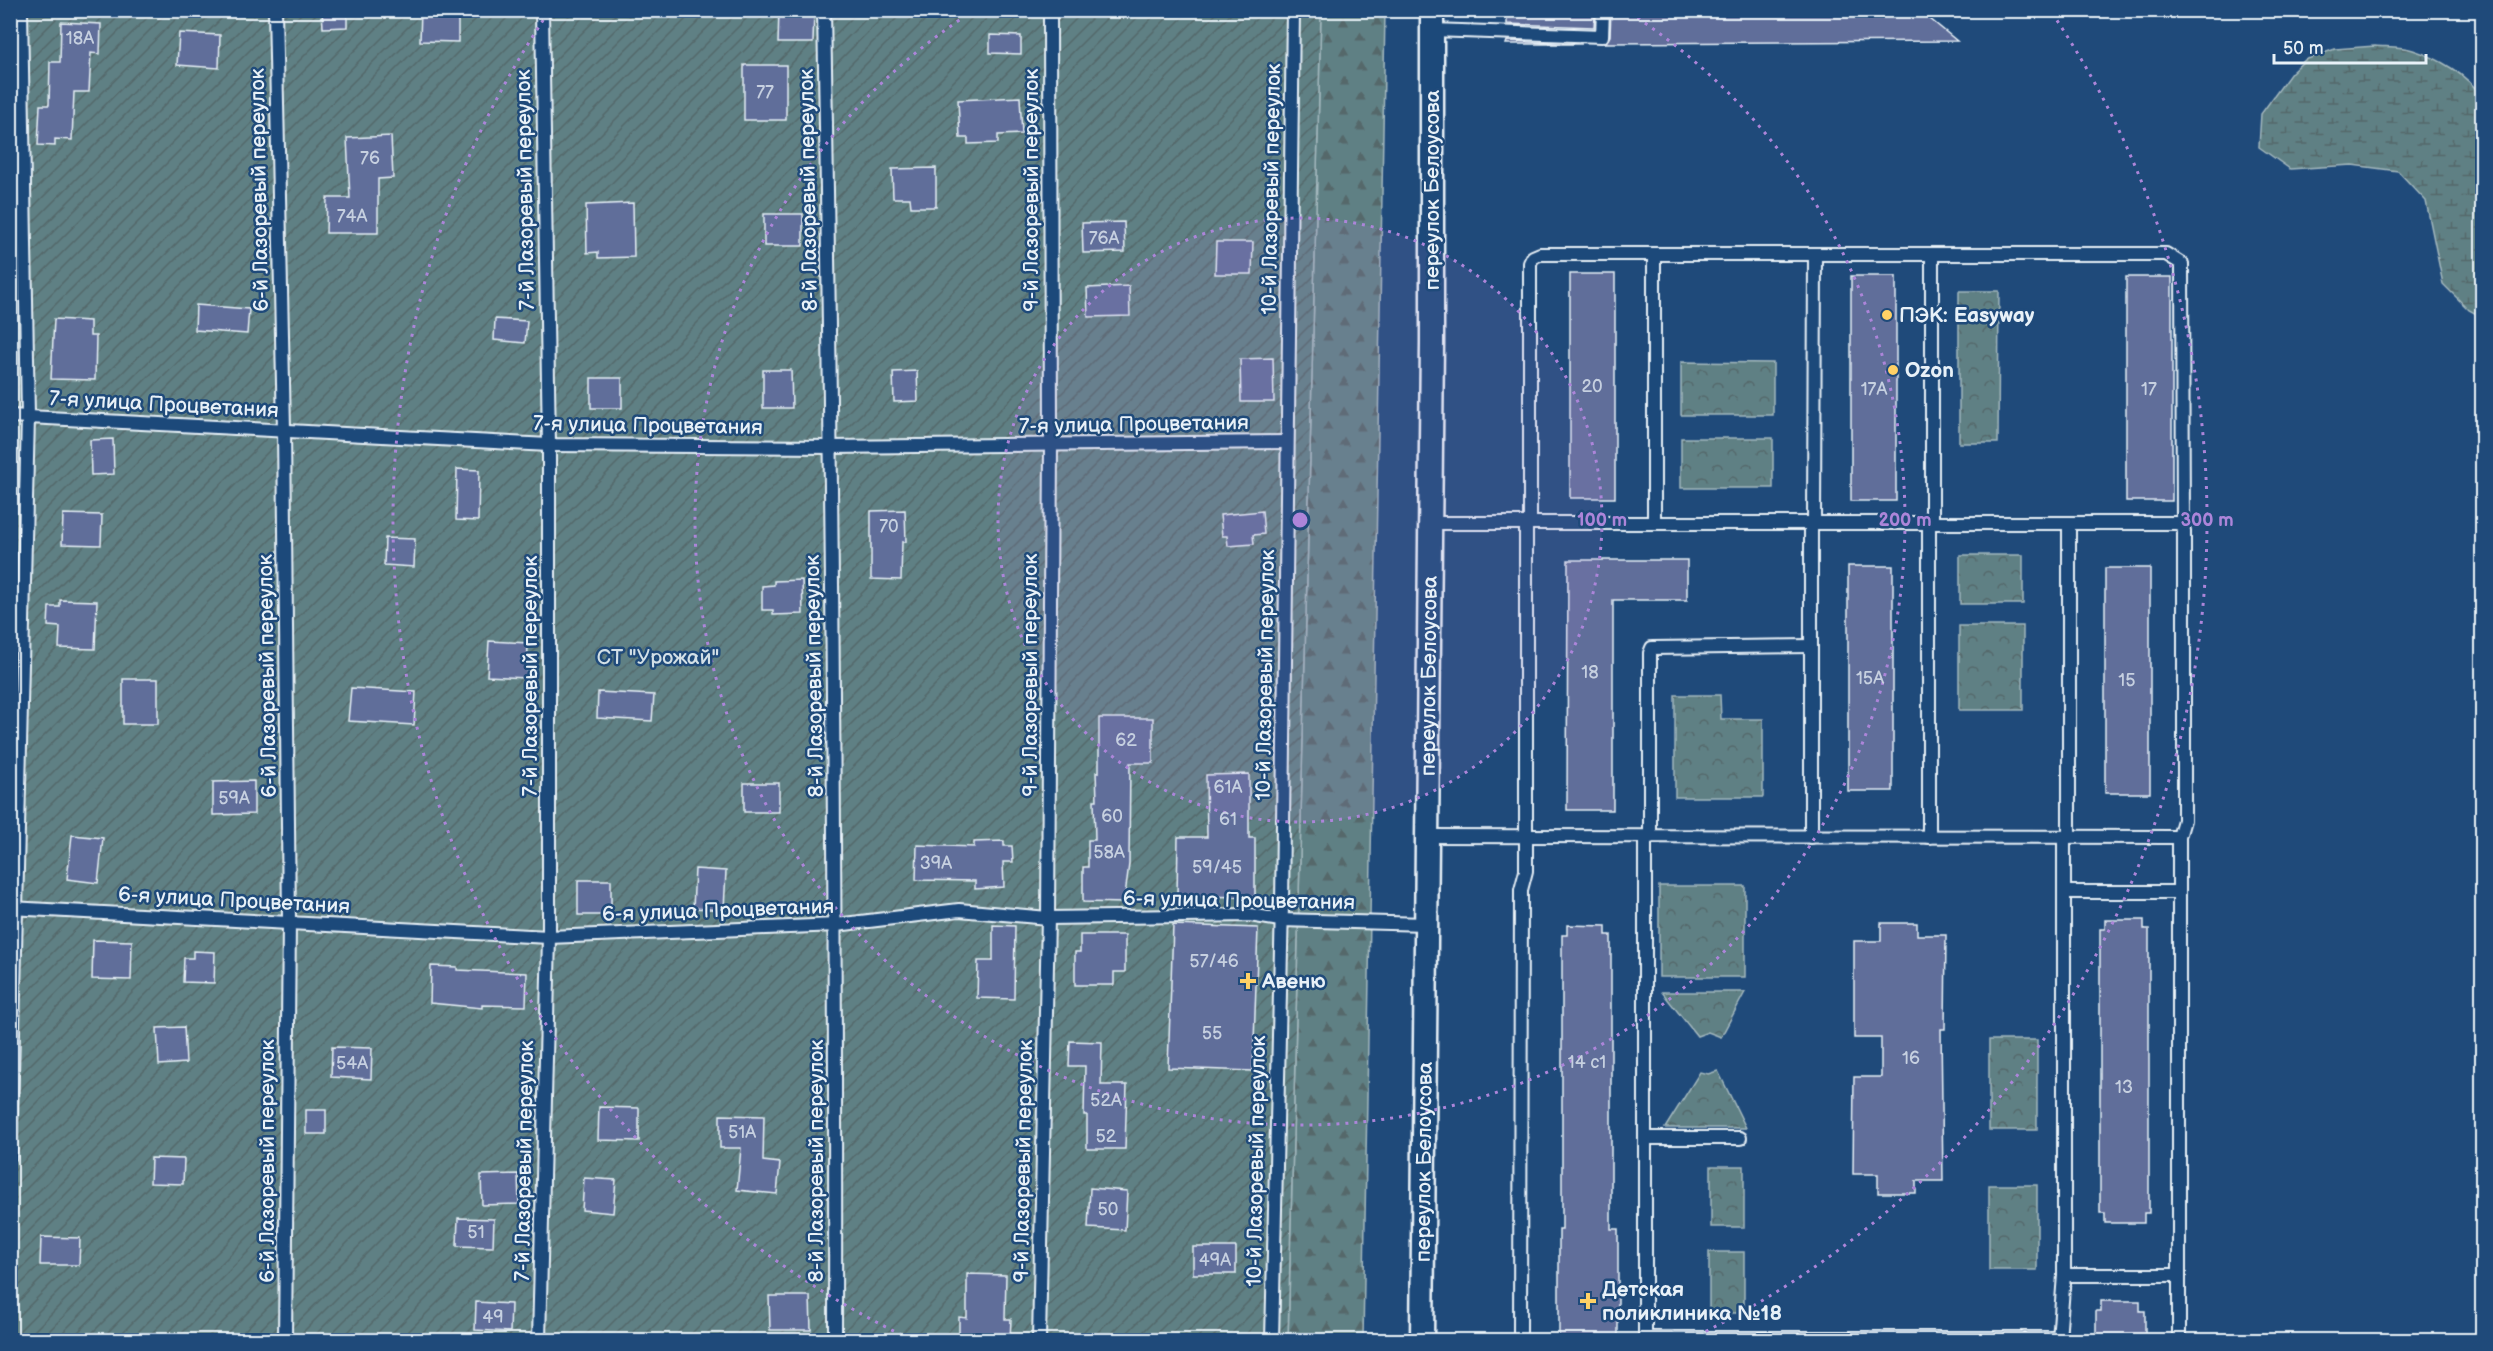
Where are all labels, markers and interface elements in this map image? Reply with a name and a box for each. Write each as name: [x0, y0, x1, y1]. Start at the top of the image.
scale bar: [2274, 27, 2426, 65]
house number: 18А: [66, 28, 94, 49]
text: 50 m: [2283, 38, 2324, 59]
street label: 10-й Лазоревый переулок: [1257, 63, 1286, 315]
street label: 6-й Лазоревый переулок: [245, 68, 274, 312]
street label: 8-й Лазоревый переулок: [794, 68, 823, 312]
street label: 7-й Лазоревый переулок: [511, 69, 540, 311]
street label: 9-й Лазоревый переулок: [1019, 69, 1044, 311]
house number: 77: [756, 82, 774, 103]
street label: переулок Белоусова: [1420, 89, 1445, 290]
house number: 76: [360, 148, 380, 169]
house number: 74А: [337, 206, 367, 227]
house number: 76А: [1089, 228, 1119, 249]
place label: ПЭК: Easyway: [1899, 303, 2035, 328]
marker: ПЭК: Easyway: [1880, 308, 1894, 322]
place label: Ozon: [1905, 358, 1954, 383]
marker: Ozon: [1886, 363, 1900, 377]
house number: 20: [1581, 376, 1603, 397]
house number: 17А: [1861, 379, 1887, 400]
house number: 17: [2141, 379, 2157, 400]
street label: 7-я улица Процветания: [49, 386, 279, 423]
street label: 7-я улица Процветания: [1019, 410, 1249, 439]
street label: 7-я улица Процветания: [533, 411, 763, 440]
centre of rings: [1290, 510, 1310, 530]
text: 100 m: [1577, 510, 1627, 531]
text: 200 m: [1878, 510, 1932, 531]
text: 300 m: [2180, 510, 2234, 531]
house number: 70: [879, 516, 899, 537]
street label: 10-й Лазоревый переулок: [1251, 549, 1280, 801]
street label: 6-й Лазоревый переулок: [253, 554, 282, 798]
street label: 8-й Лазоревый переулок: [800, 554, 829, 798]
street label: 9-й Лазоревый переулок: [1018, 554, 1043, 796]
street label: 7-й Лазоревый переулок: [518, 556, 543, 796]
street label: переулок Белоусова: [1416, 575, 1443, 776]
park label: СТ "Урожай": [597, 645, 719, 670]
house number: 18: [1581, 662, 1599, 683]
house number: 15А: [1856, 668, 1884, 689]
house number: 15: [2118, 670, 2136, 691]
house number: 62: [1115, 730, 1137, 751]
house number: 61А: [1214, 777, 1243, 798]
house number: 59А: [218, 788, 250, 809]
house number: 60: [1101, 806, 1123, 827]
house number: 61: [1219, 809, 1237, 830]
house number: 58А: [1093, 842, 1125, 863]
house number: 39А: [920, 853, 952, 874]
house number: 59/45: [1192, 857, 1242, 878]
street label: 6-я улица Процветания: [117, 882, 351, 919]
street label: 6-я улица Процветания: [1123, 886, 1355, 915]
street label: 6-я улица Процветания: [602, 894, 834, 927]
house number: 57/46: [1189, 951, 1239, 972]
place label: Авеню: [1261, 969, 1326, 994]
marker: Авеню: [1239, 972, 1257, 990]
house number: 55: [1202, 1023, 1222, 1044]
street label: 10-й Лазоревый переулок: [1242, 1035, 1271, 1287]
street label: 6-й Лазоревый переулок: [255, 1039, 280, 1283]
street label: 9-й Лазоревый переулок: [1009, 1039, 1038, 1283]
street label: 7-й Лазоревый переулок: [510, 1040, 539, 1282]
street label: 8-й Лазоревый переулок: [804, 1040, 829, 1282]
house number: 16: [1902, 1048, 1920, 1069]
house number: 14 с1: [1568, 1052, 1606, 1073]
house number: 54А: [336, 1053, 368, 1074]
street label: переулок Белоусова: [1411, 1061, 1438, 1262]
house number: 13: [2115, 1077, 2133, 1098]
house number: 52А: [1090, 1090, 1122, 1111]
house number: 51А: [728, 1122, 756, 1143]
house number: 52: [1096, 1126, 1117, 1147]
house number: 50: [1098, 1199, 1118, 1220]
house number: 51: [467, 1222, 485, 1243]
house number: 49А: [1199, 1250, 1231, 1271]
place label: Детская поликлиника №18: [1602, 1277, 1782, 1326]
marker: Детская поликлиника №18: [1579, 1292, 1597, 1310]
house number: 49: [482, 1307, 504, 1328]

